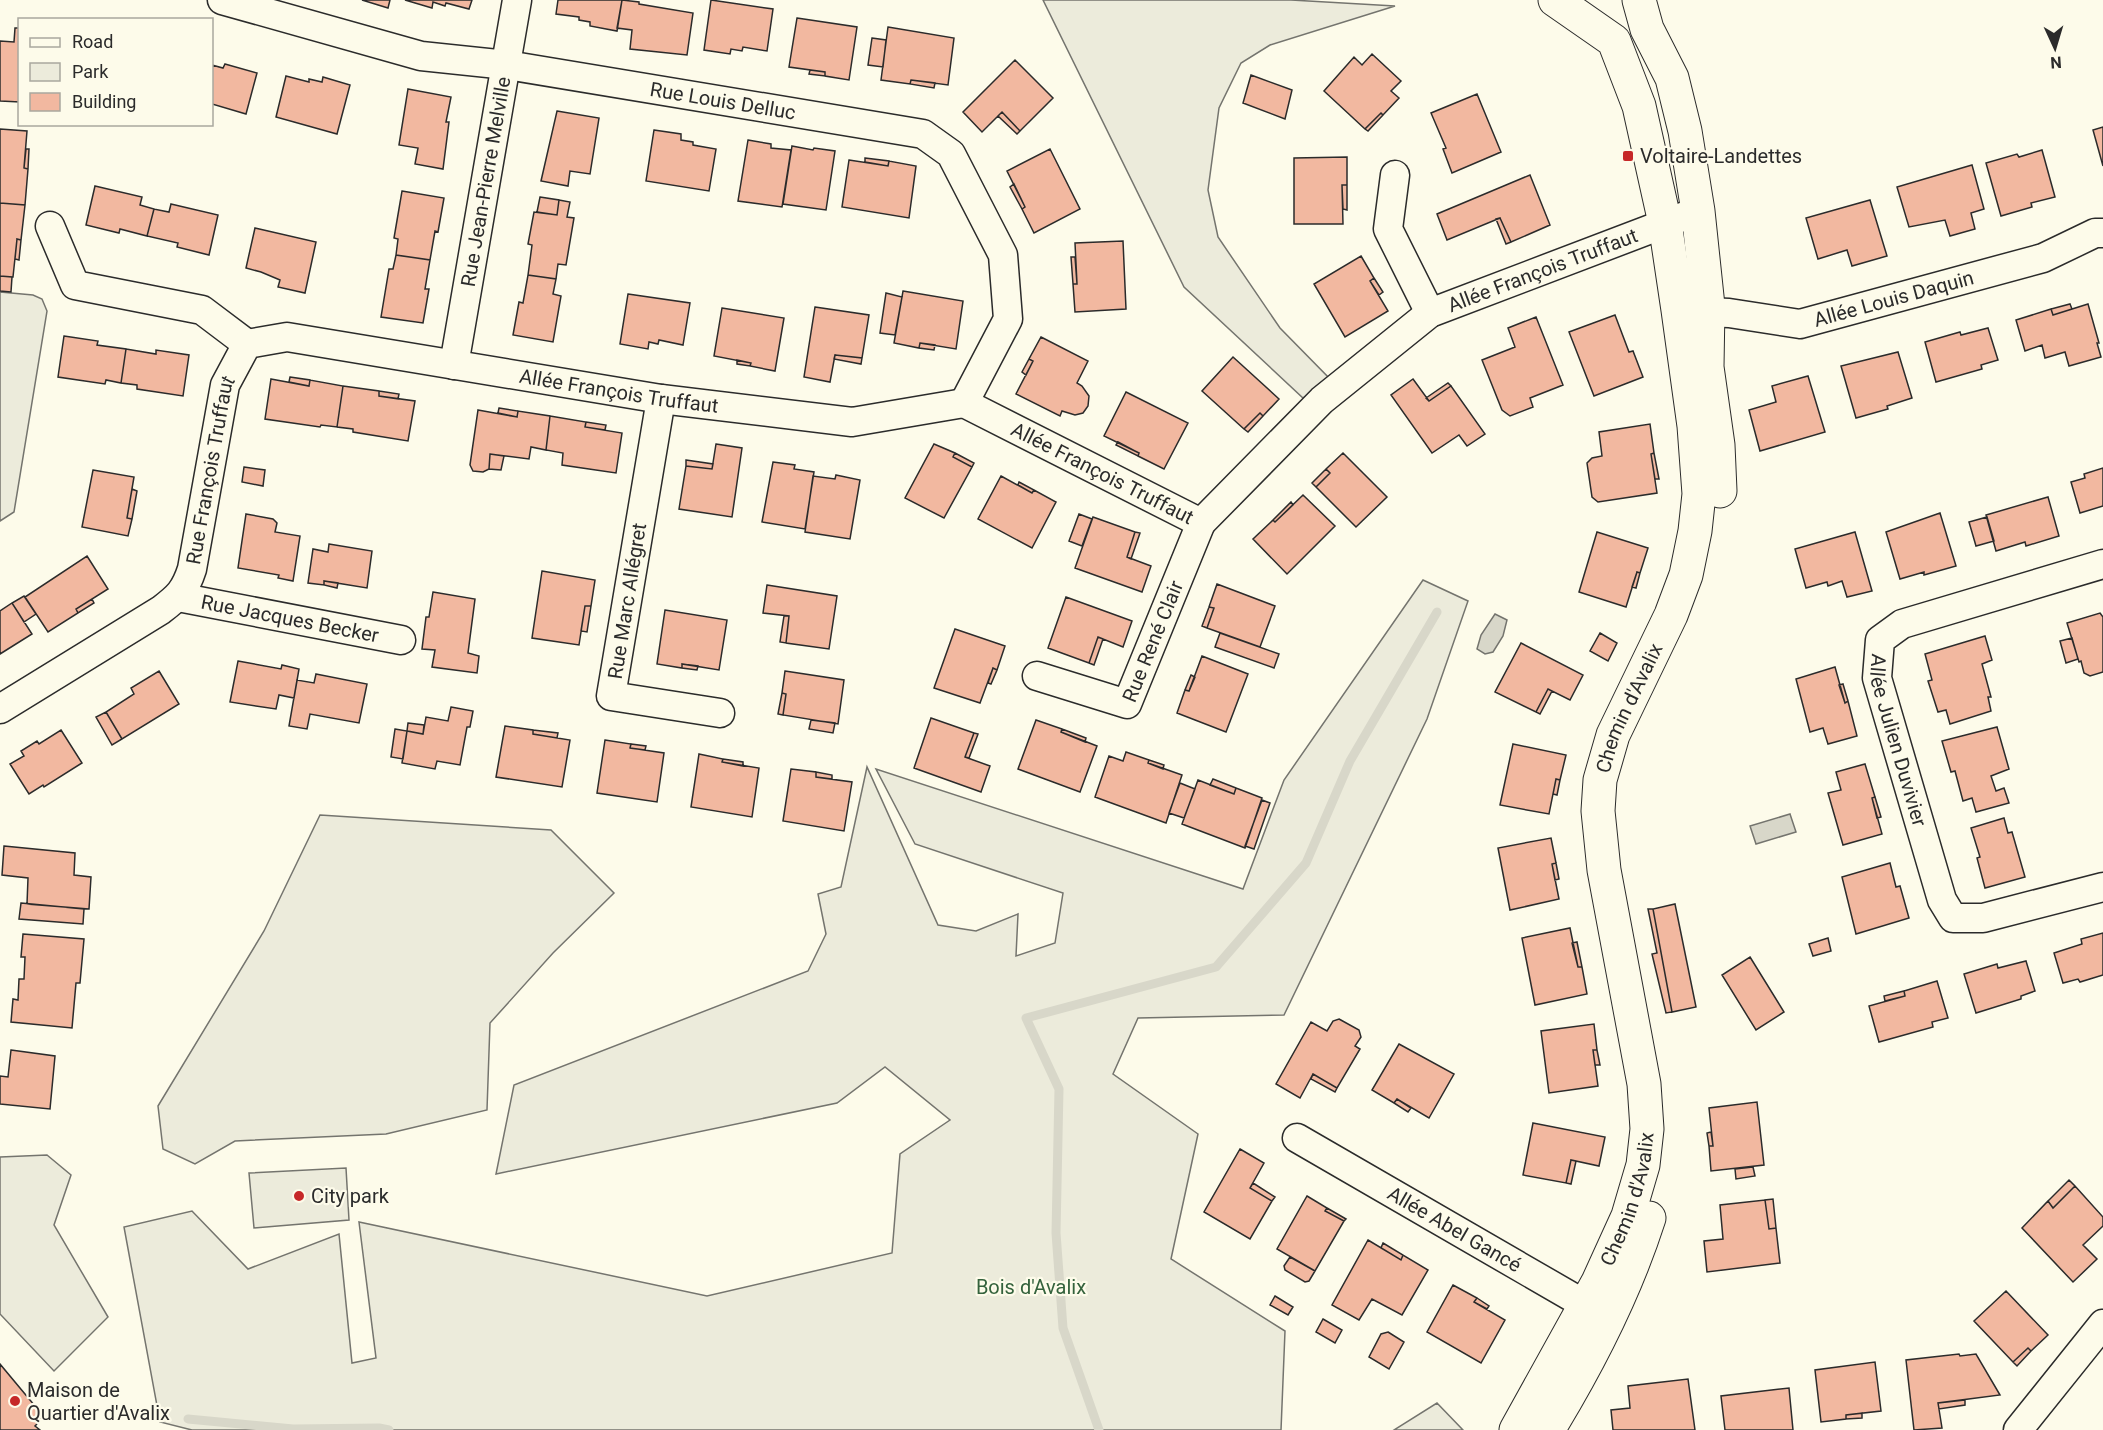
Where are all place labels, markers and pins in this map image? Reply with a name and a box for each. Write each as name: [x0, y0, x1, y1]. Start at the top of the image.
place label: Voltaire-Landettes: [1640, 144, 1802, 168]
marker: Voltaire-Landettes: [1621, 149, 1635, 163]
place label: City park: [311, 1184, 390, 1208]
marker: City park: [292, 1189, 306, 1203]
place label: Maison de Quartier d'Avalix: [27, 1378, 170, 1425]
marker: Maison de Quartier d'Avalix: [8, 1394, 22, 1408]

